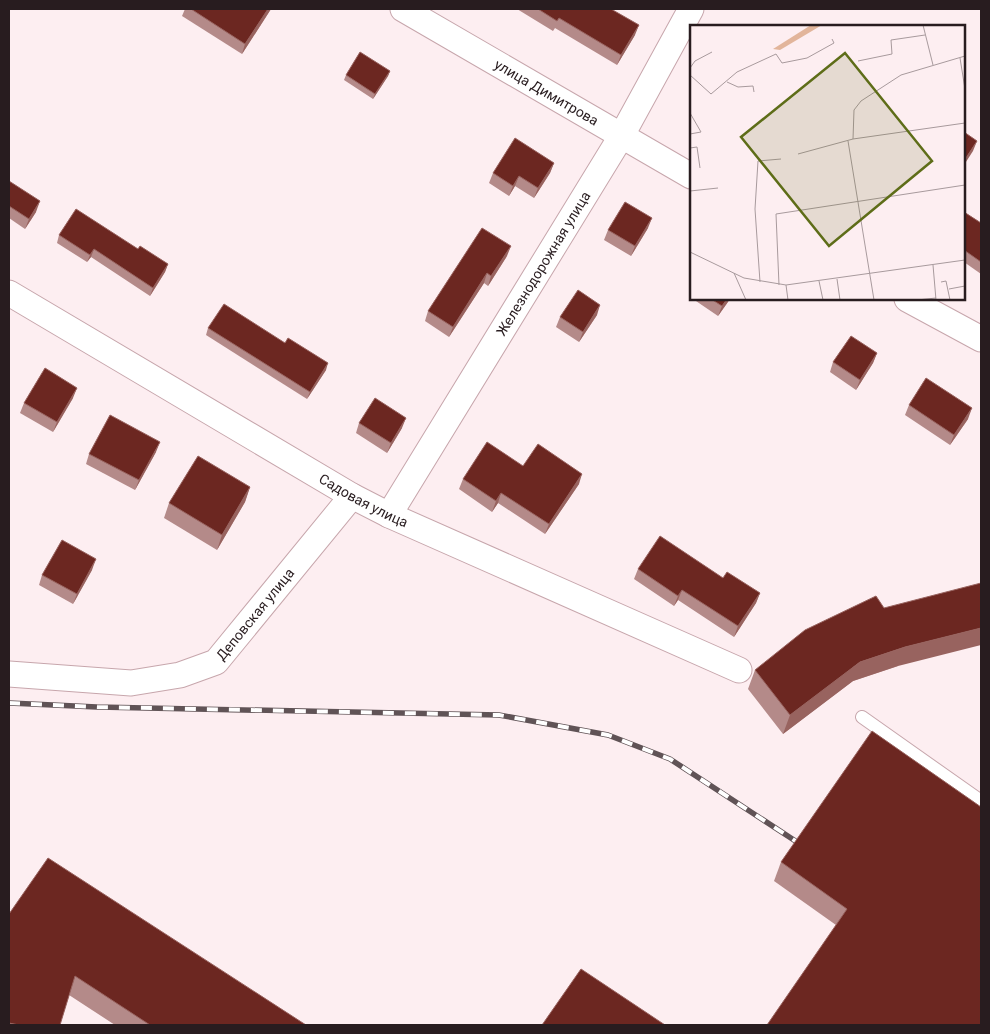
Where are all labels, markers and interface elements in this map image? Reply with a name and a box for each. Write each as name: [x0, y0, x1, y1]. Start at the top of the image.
inset map: [690, 25, 965, 300]
street label: улица Димитрова: [492, 56, 601, 129]
street label: Железнодорожная улица: [493, 188, 594, 339]
street label: Садовая улица: [316, 470, 411, 530]
street label: Деповская улица: [213, 565, 298, 663]

